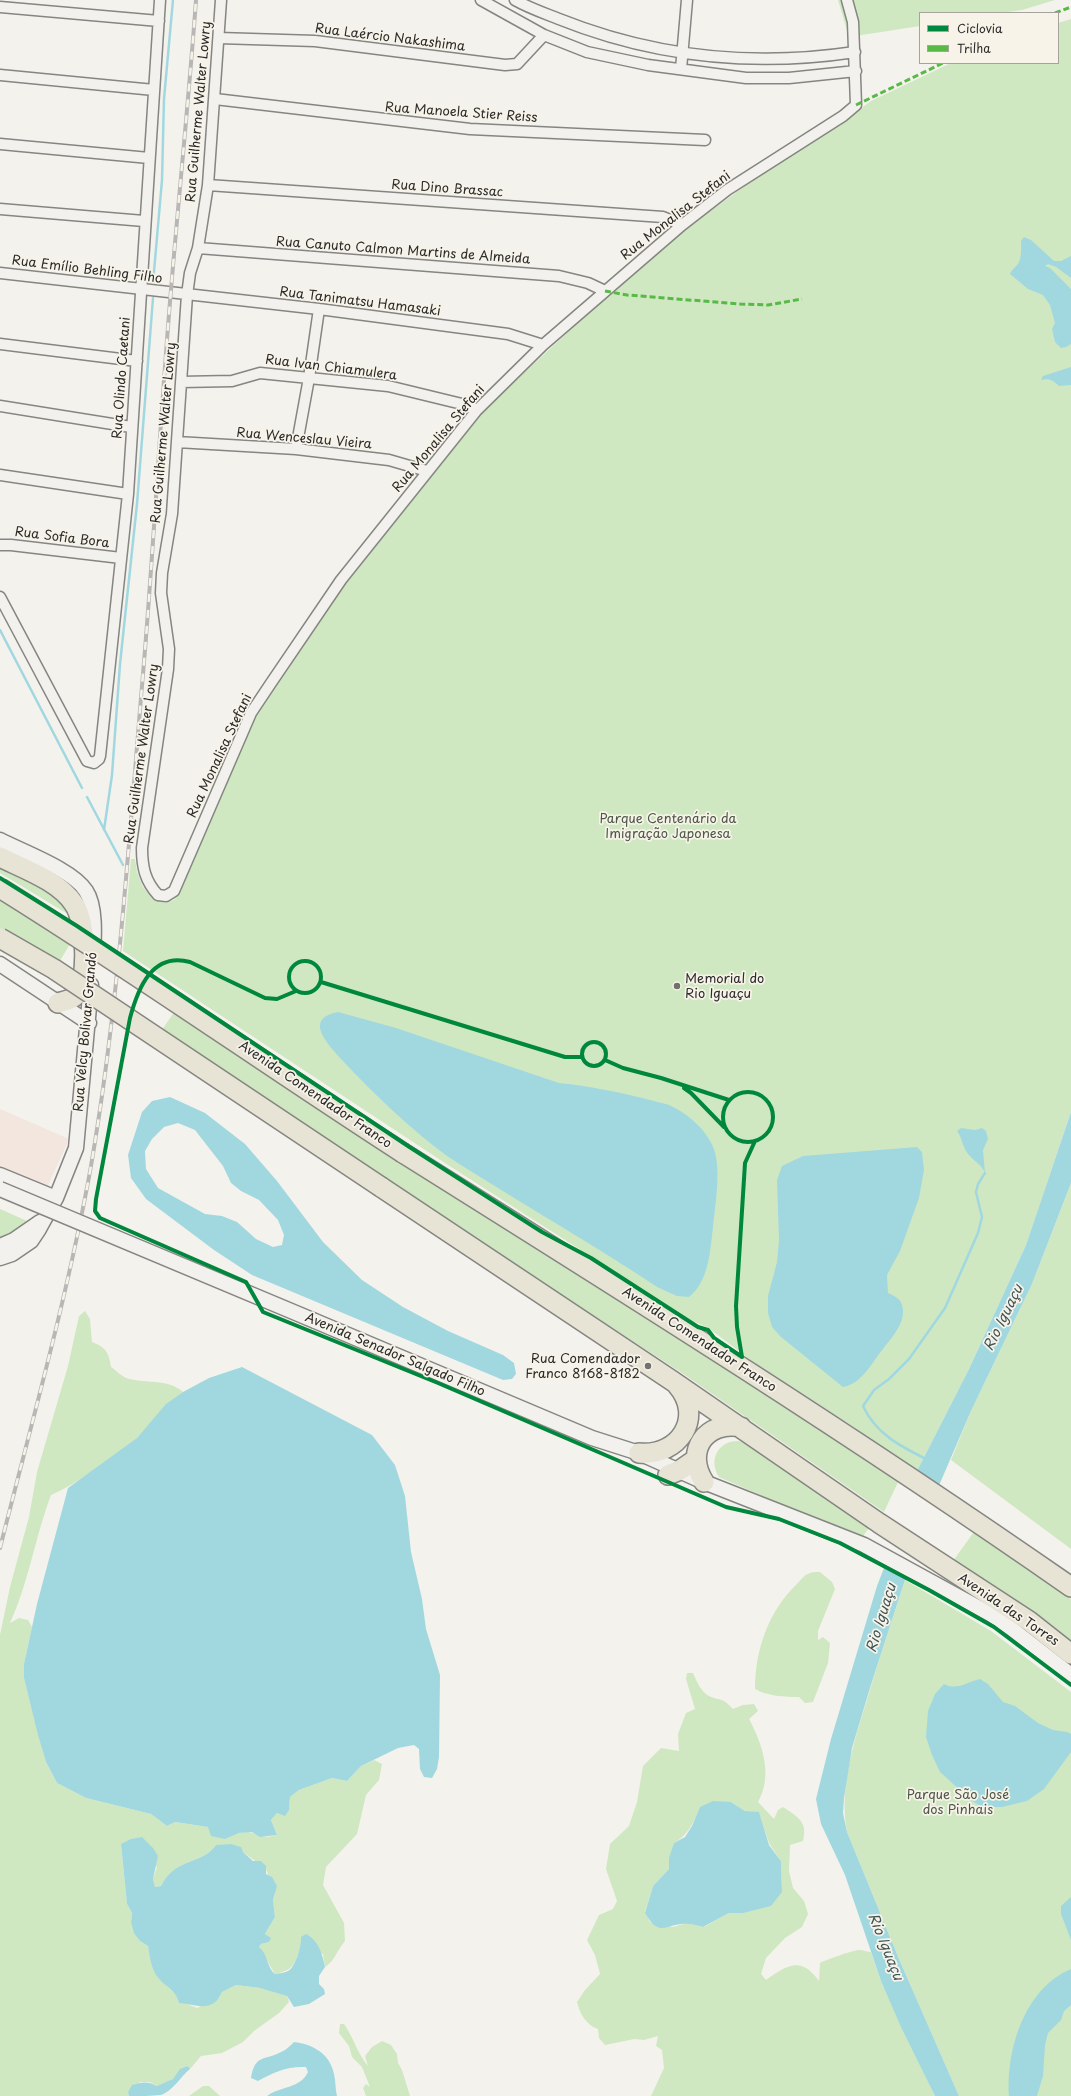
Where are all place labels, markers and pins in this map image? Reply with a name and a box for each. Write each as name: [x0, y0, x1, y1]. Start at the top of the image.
place label: Memorial do Rio Iguaçu: [685, 971, 764, 1002]
marker: Memorial do Rio Iguaçu: [672, 981, 682, 991]
place label: Rua Comendador Franco 8168-8182: [525, 1351, 640, 1382]
marker: Rua Comendador Franco 8168-8182: [643, 1361, 653, 1371]

